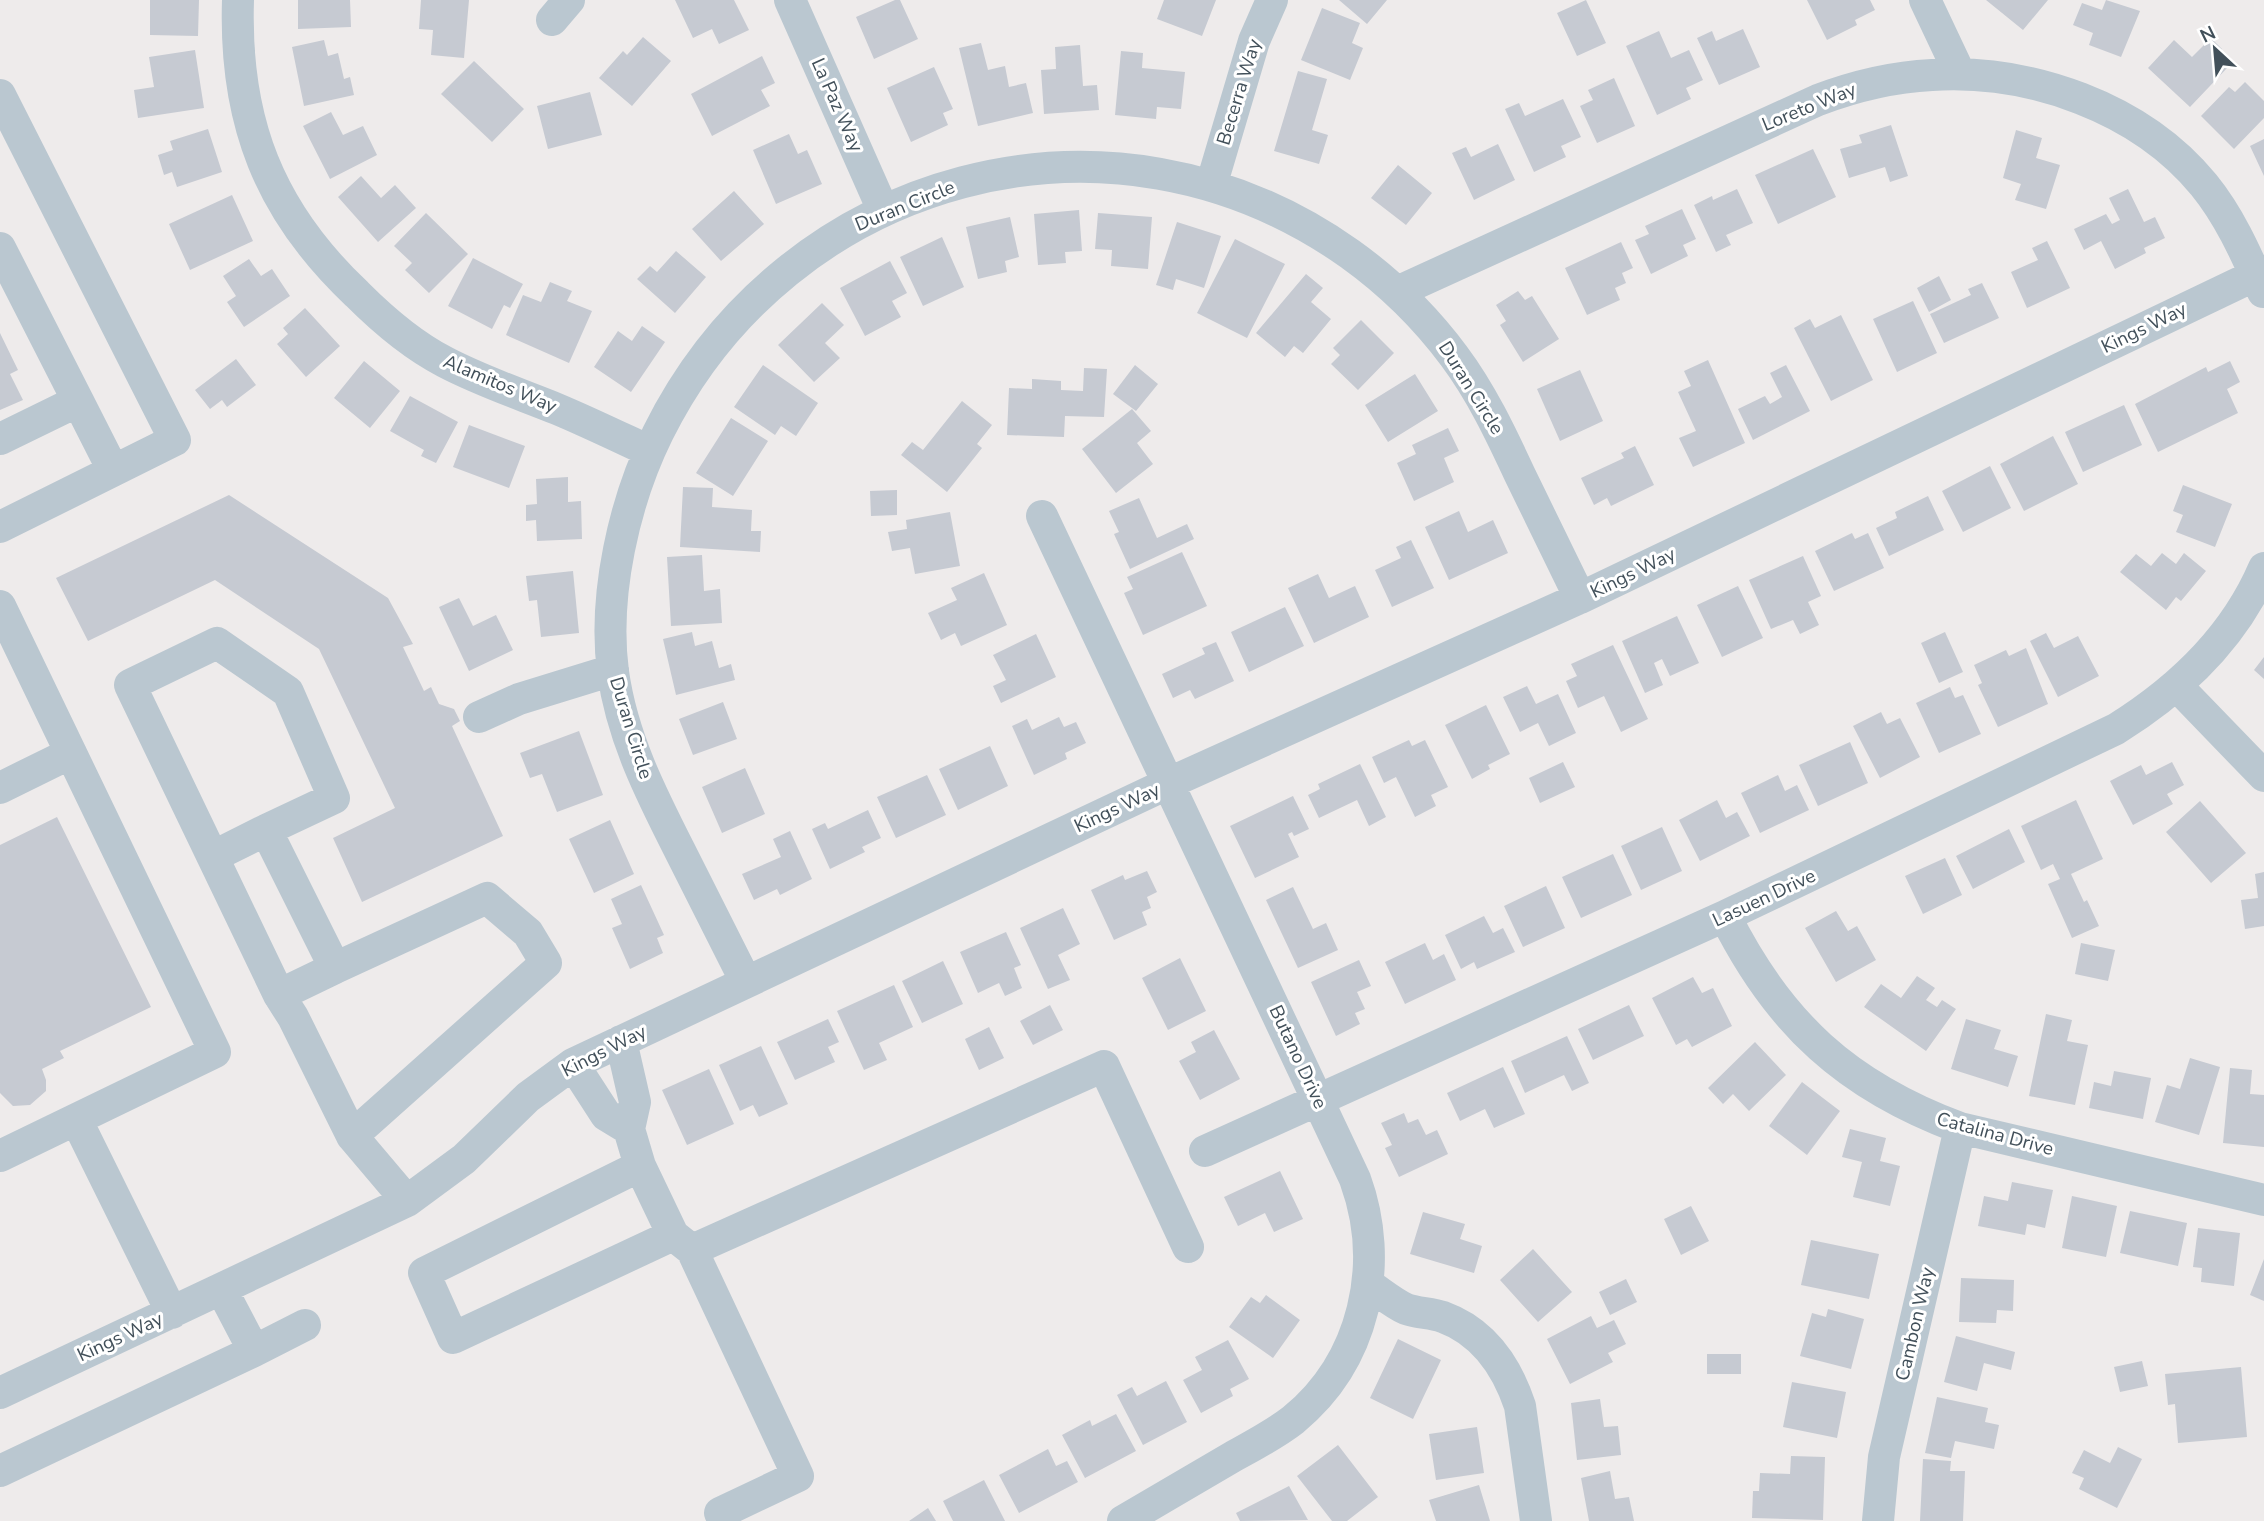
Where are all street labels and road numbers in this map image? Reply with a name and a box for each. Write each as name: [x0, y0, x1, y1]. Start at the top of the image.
street label: Becerra Way: [1211, 36, 1268, 148]
street label: La Paz Way: [805, 54, 869, 156]
street label: Loreto Way: [1758, 76, 1860, 138]
street label: Duran Circle: [851, 174, 959, 238]
street label: Kings Way: [2097, 296, 2191, 360]
street label: Duran Circle: [1432, 336, 1510, 440]
street label: Alamitos Way: [439, 348, 561, 420]
street label: Kings Way: [1586, 541, 1680, 605]
street label: Duran Circle: [603, 674, 659, 782]
street label: Kings Way: [1070, 777, 1164, 839]
street label: Lasuen Drive: [1708, 863, 1820, 933]
street label: Butano Drive: [1263, 1001, 1333, 1113]
street label: Kings Way: [557, 1018, 651, 1083]
street label: Catalina Drive: [1934, 1106, 2056, 1162]
street label: Cambon Way: [1889, 1264, 1941, 1383]
street label: Kings Way: [73, 1306, 167, 1368]

